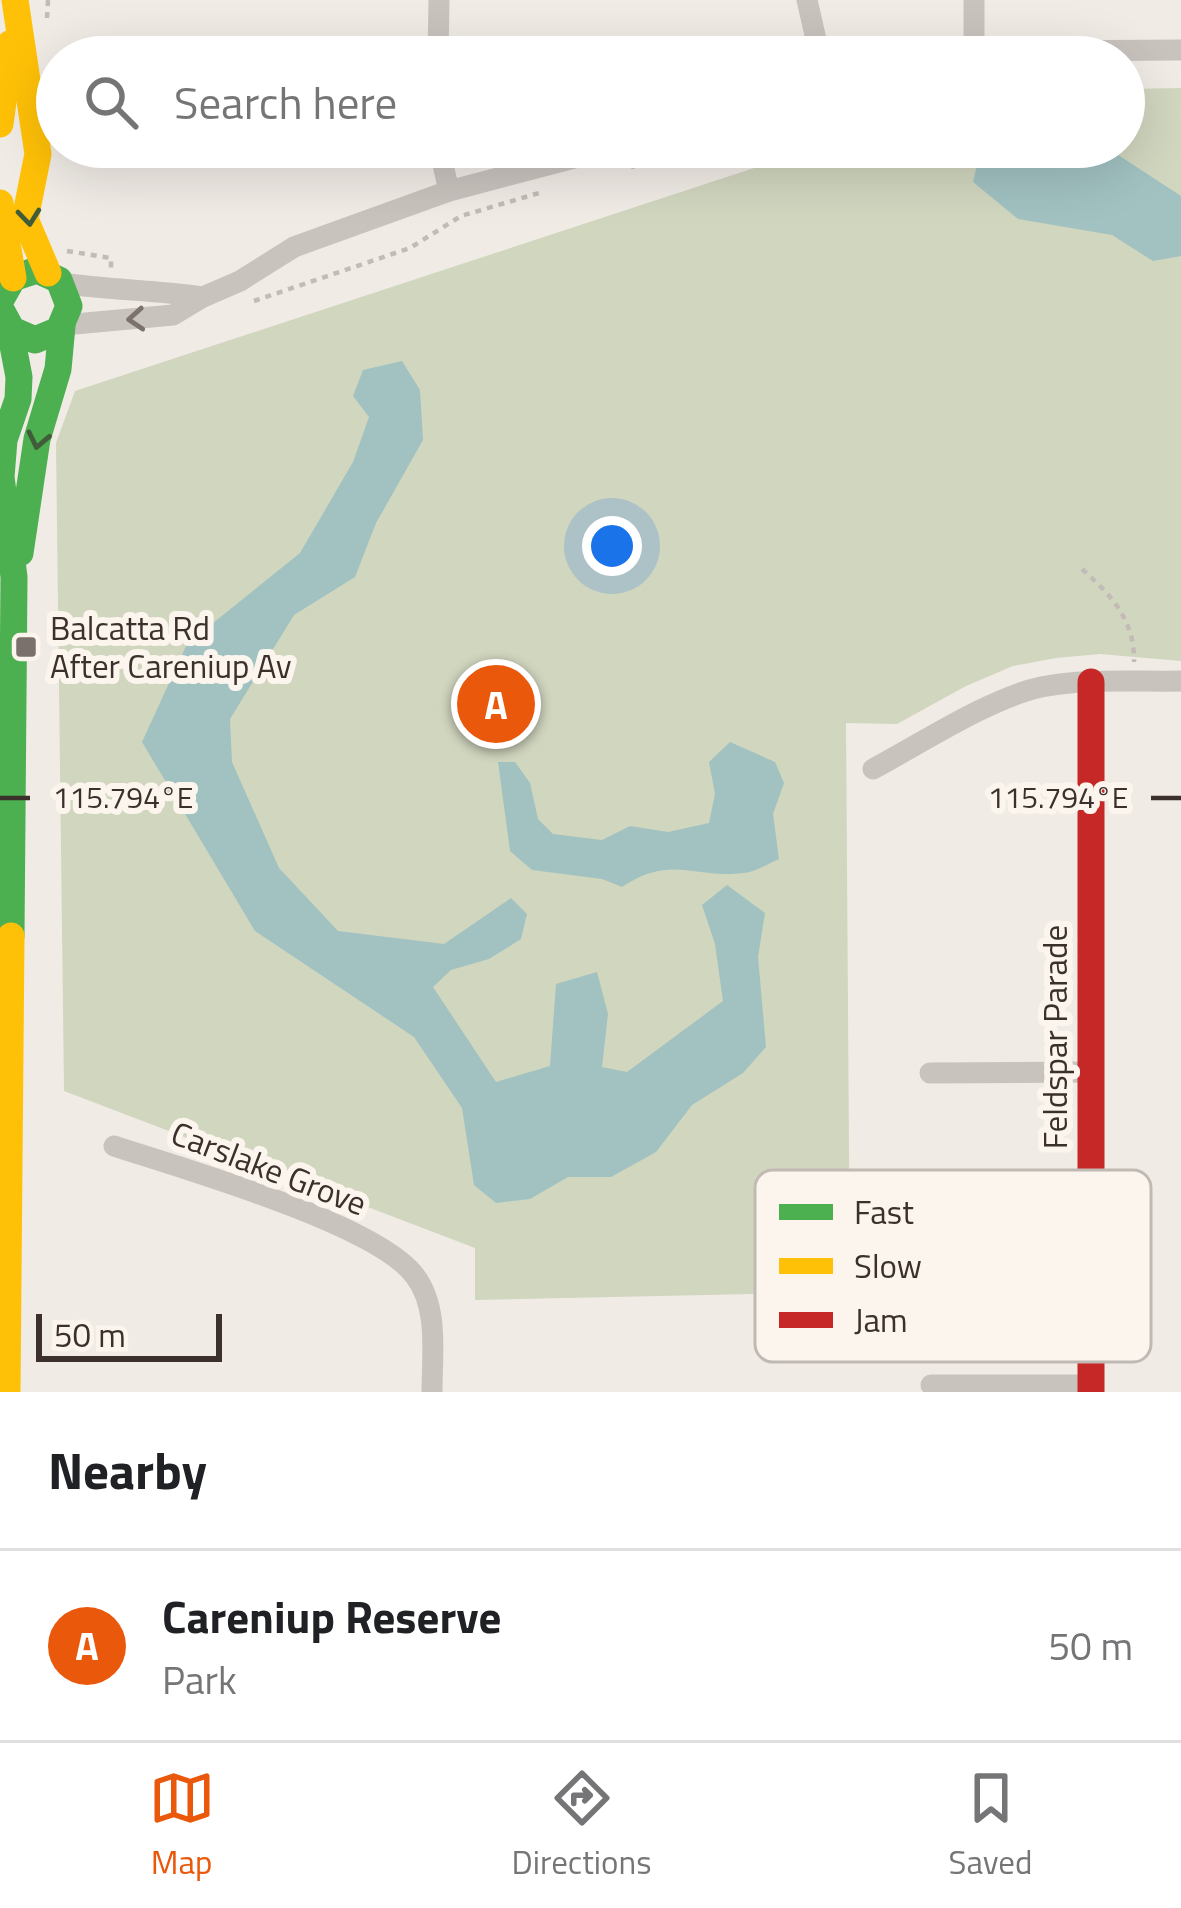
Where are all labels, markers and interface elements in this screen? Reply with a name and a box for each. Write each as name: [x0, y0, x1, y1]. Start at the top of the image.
search box: [36, 36, 1145, 168]
text: Search here: [174, 68, 397, 136]
icon: search: [78, 69, 144, 135]
one-way arrow: [16, 207, 41, 226]
one-way arrow: [126, 305, 145, 331]
one-way arrow: [26, 429, 52, 449]
your location: [582, 516, 642, 576]
place label: Balcatta Rd After Careniup Av: [50, 603, 292, 691]
marker: Balcatta Rd After Careniup Av: [13, 634, 39, 660]
pin: A: [457, 659, 535, 749]
text: 115.794°E: [53, 774, 193, 820]
text: 115.794°E: [988, 774, 1128, 820]
street label: Feldspar Parade: [1030, 925, 1080, 1149]
street label: Carslake Grove: [164, 1108, 374, 1228]
legend: [755, 1170, 1151, 1362]
text: Fast: [854, 1187, 914, 1237]
text: Slow: [854, 1241, 922, 1291]
text: Jam: [854, 1295, 908, 1345]
scale bar: [36, 1308, 222, 1361]
text: 50 m: [54, 1310, 126, 1360]
text: Nearby: [48, 1431, 207, 1509]
text: Careniup Reserve: [162, 1582, 501, 1650]
text: A: [75, 1616, 99, 1675]
text: 50 m: [1048, 1616, 1133, 1675]
text: Park: [162, 1650, 237, 1709]
tab: Map: [149, 1765, 215, 1887]
tab: Directions: [512, 1765, 652, 1887]
tab: Saved: [949, 1765, 1032, 1887]

